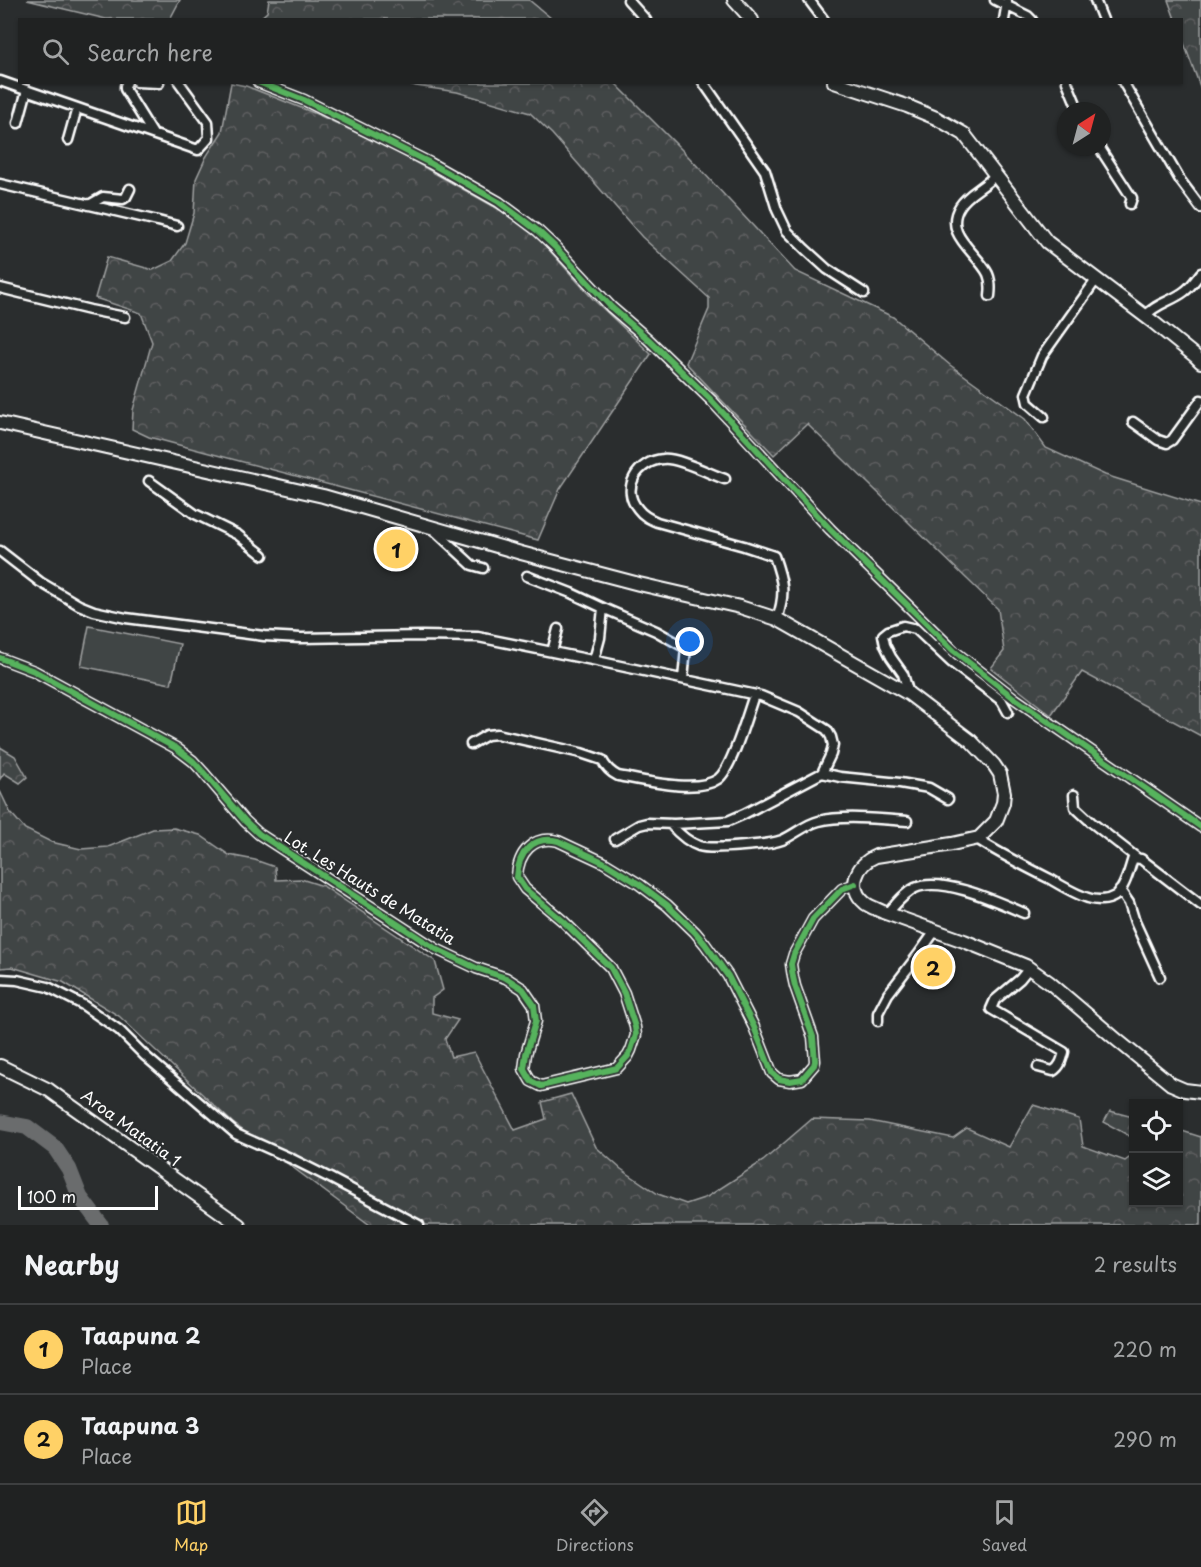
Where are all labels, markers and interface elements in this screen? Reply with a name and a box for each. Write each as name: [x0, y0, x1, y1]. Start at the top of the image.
search box: [18, 18, 1183, 84]
icon: search: [39, 35, 72, 68]
text: Search here: [87, 35, 213, 68]
north arrow: [1057, 102, 1111, 156]
pin: 1: [376, 526, 416, 572]
your location: [675, 627, 704, 656]
street label: Lot. Les Hauts de Matatia: [280, 825, 461, 950]
pin: 2: [914, 944, 952, 990]
street label: Aroa Matatia 1: [77, 1083, 186, 1172]
map controls: [1129, 1099, 1183, 1207]
button: locate: [1129, 1099, 1183, 1153]
button: layers: [1129, 1153, 1183, 1207]
scale bar: [18, 1183, 158, 1210]
text: 100 m: [27, 1184, 76, 1208]
text: Nearby: [24, 1245, 119, 1284]
text: 2 results: [1094, 1249, 1177, 1279]
text: Taapuna 2: [81, 1318, 200, 1351]
text: 1: [39, 1334, 48, 1364]
text: 220 m: [1113, 1334, 1177, 1364]
text: Place: [81, 1351, 132, 1381]
text: Taapuna 3: [81, 1408, 199, 1441]
text: 2: [36, 1424, 51, 1454]
text: 290 m: [1113, 1424, 1177, 1454]
text: Place: [81, 1441, 132, 1471]
tab: Map: [174, 1496, 208, 1556]
tab: Directions: [556, 1496, 634, 1556]
tab: Saved: [982, 1496, 1027, 1556]

